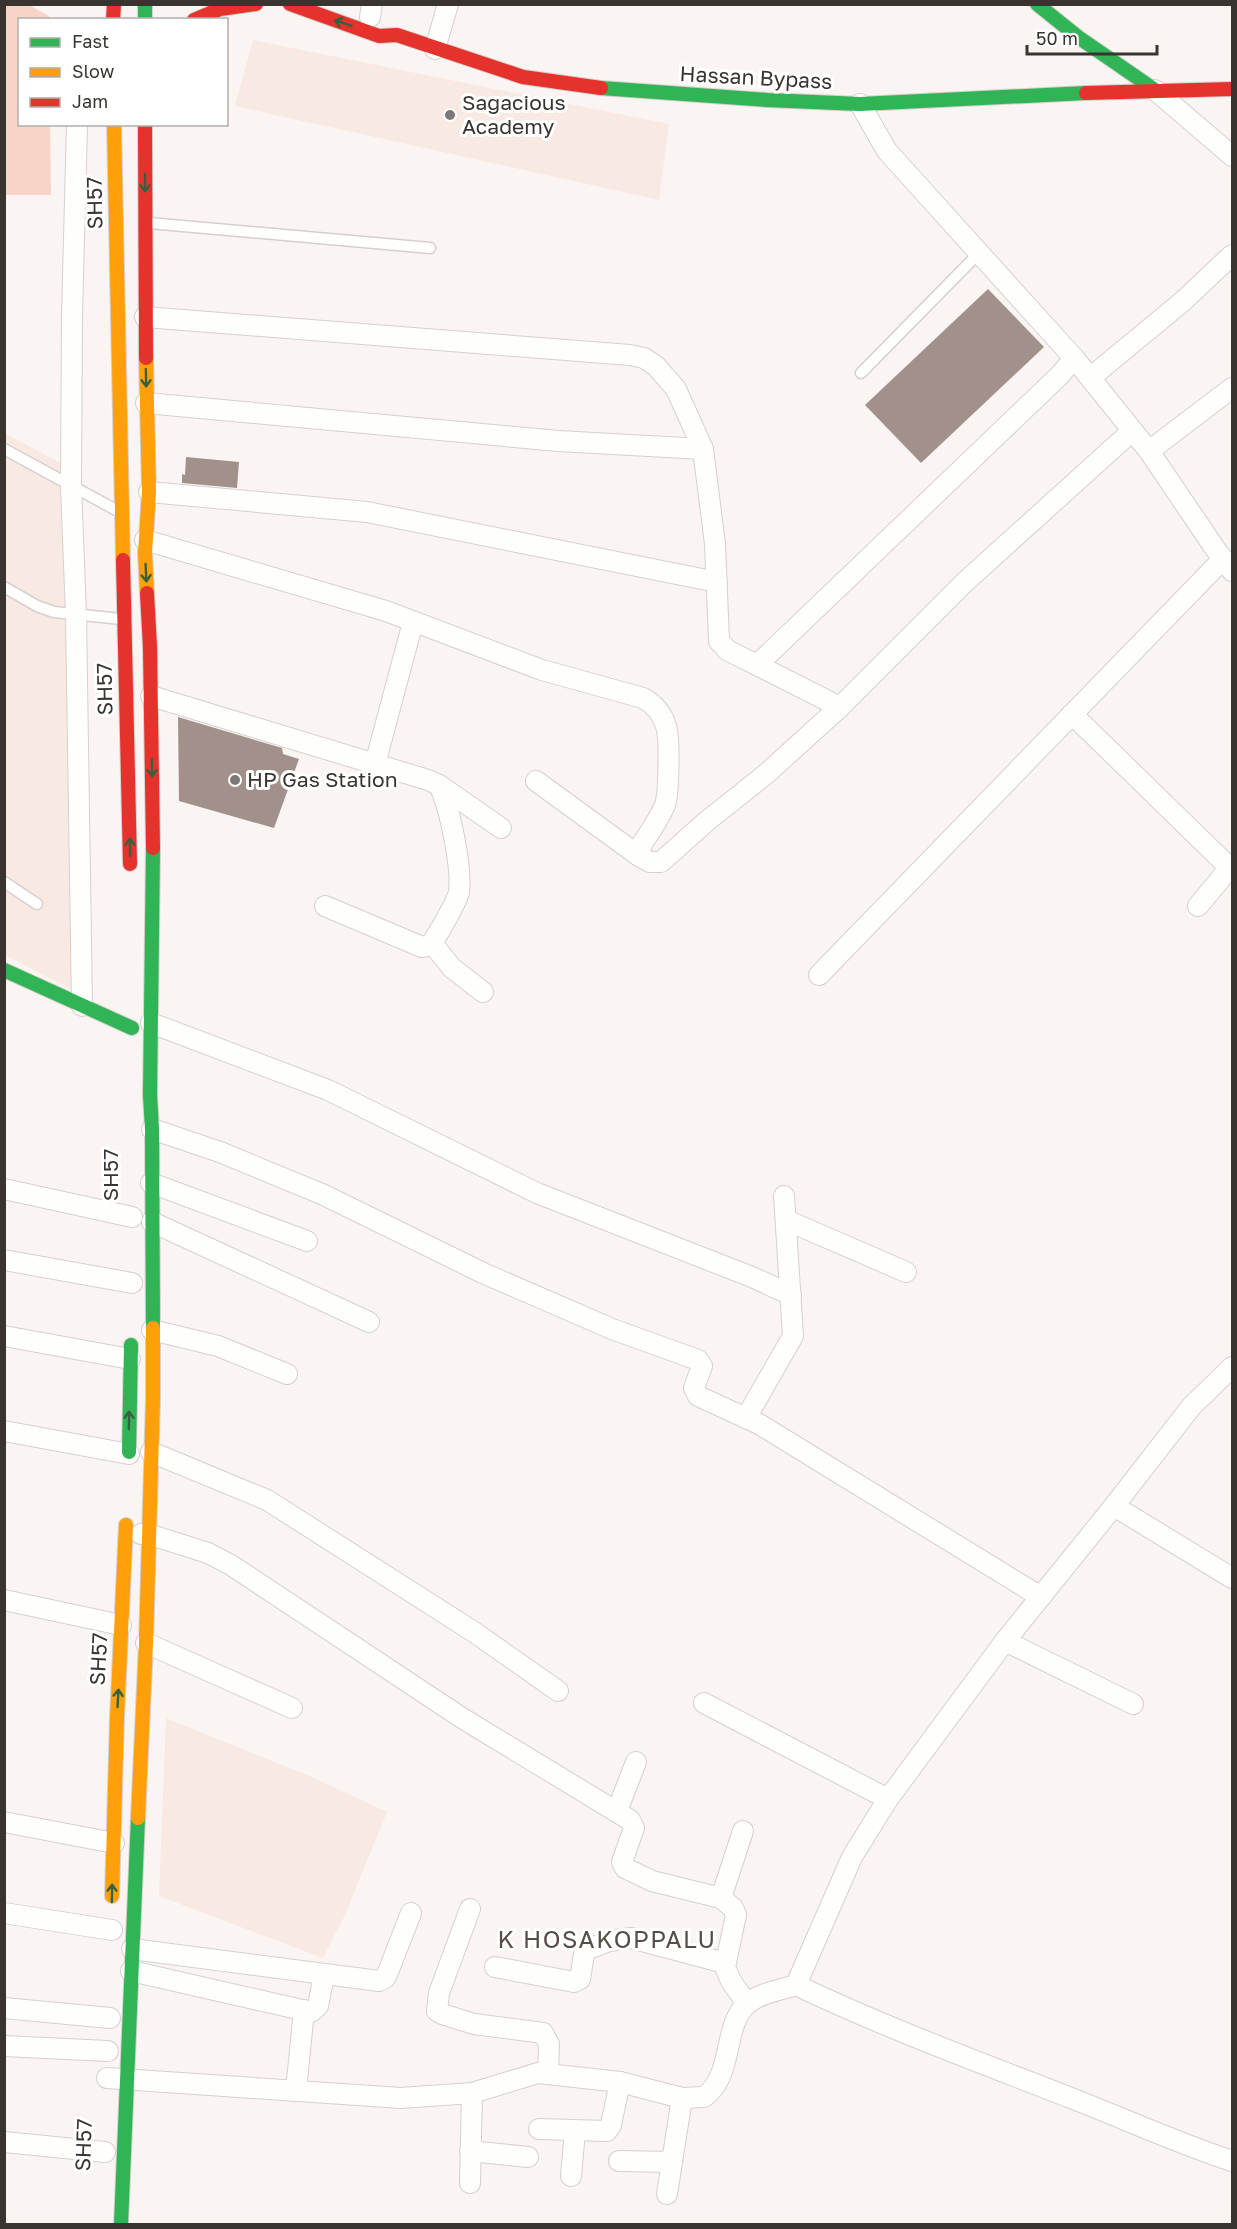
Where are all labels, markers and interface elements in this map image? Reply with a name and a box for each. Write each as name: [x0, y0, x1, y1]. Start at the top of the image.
one-way arrow: [334, 17, 353, 28]
legend: [18, 18, 228, 126]
scale bar: [1027, 18, 1158, 56]
text: 50 m: [1036, 27, 1078, 49]
text: Fast: [72, 30, 109, 52]
text: Slow: [72, 60, 115, 82]
street label: Hassan Bypass: [679, 60, 833, 94]
place label: Sagacious Academy: [462, 89, 566, 139]
text: Jam: [72, 90, 108, 112]
marker: Sagacious Academy: [443, 108, 457, 122]
one-way arrow: [139, 172, 151, 192]
street label: SH57: [81, 176, 107, 230]
one-way arrow: [140, 367, 152, 387]
one-way arrow: [141, 562, 152, 582]
street label: SH57: [91, 662, 117, 716]
one-way arrow: [146, 757, 157, 777]
place label: HP Gas Station: [247, 766, 398, 792]
marker: HP Gas Station: [228, 773, 242, 787]
one-way arrow: [124, 837, 135, 857]
street label: SH57: [97, 1149, 123, 1201]
one-way arrow: [123, 1410, 135, 1430]
street label: SH57: [84, 1632, 112, 1686]
one-way arrow: [112, 1689, 123, 1709]
one-way arrow: [107, 1884, 118, 1904]
district label: K HOSAKOPPALU: [497, 1924, 717, 1953]
street label: SH57: [69, 2118, 97, 2172]

